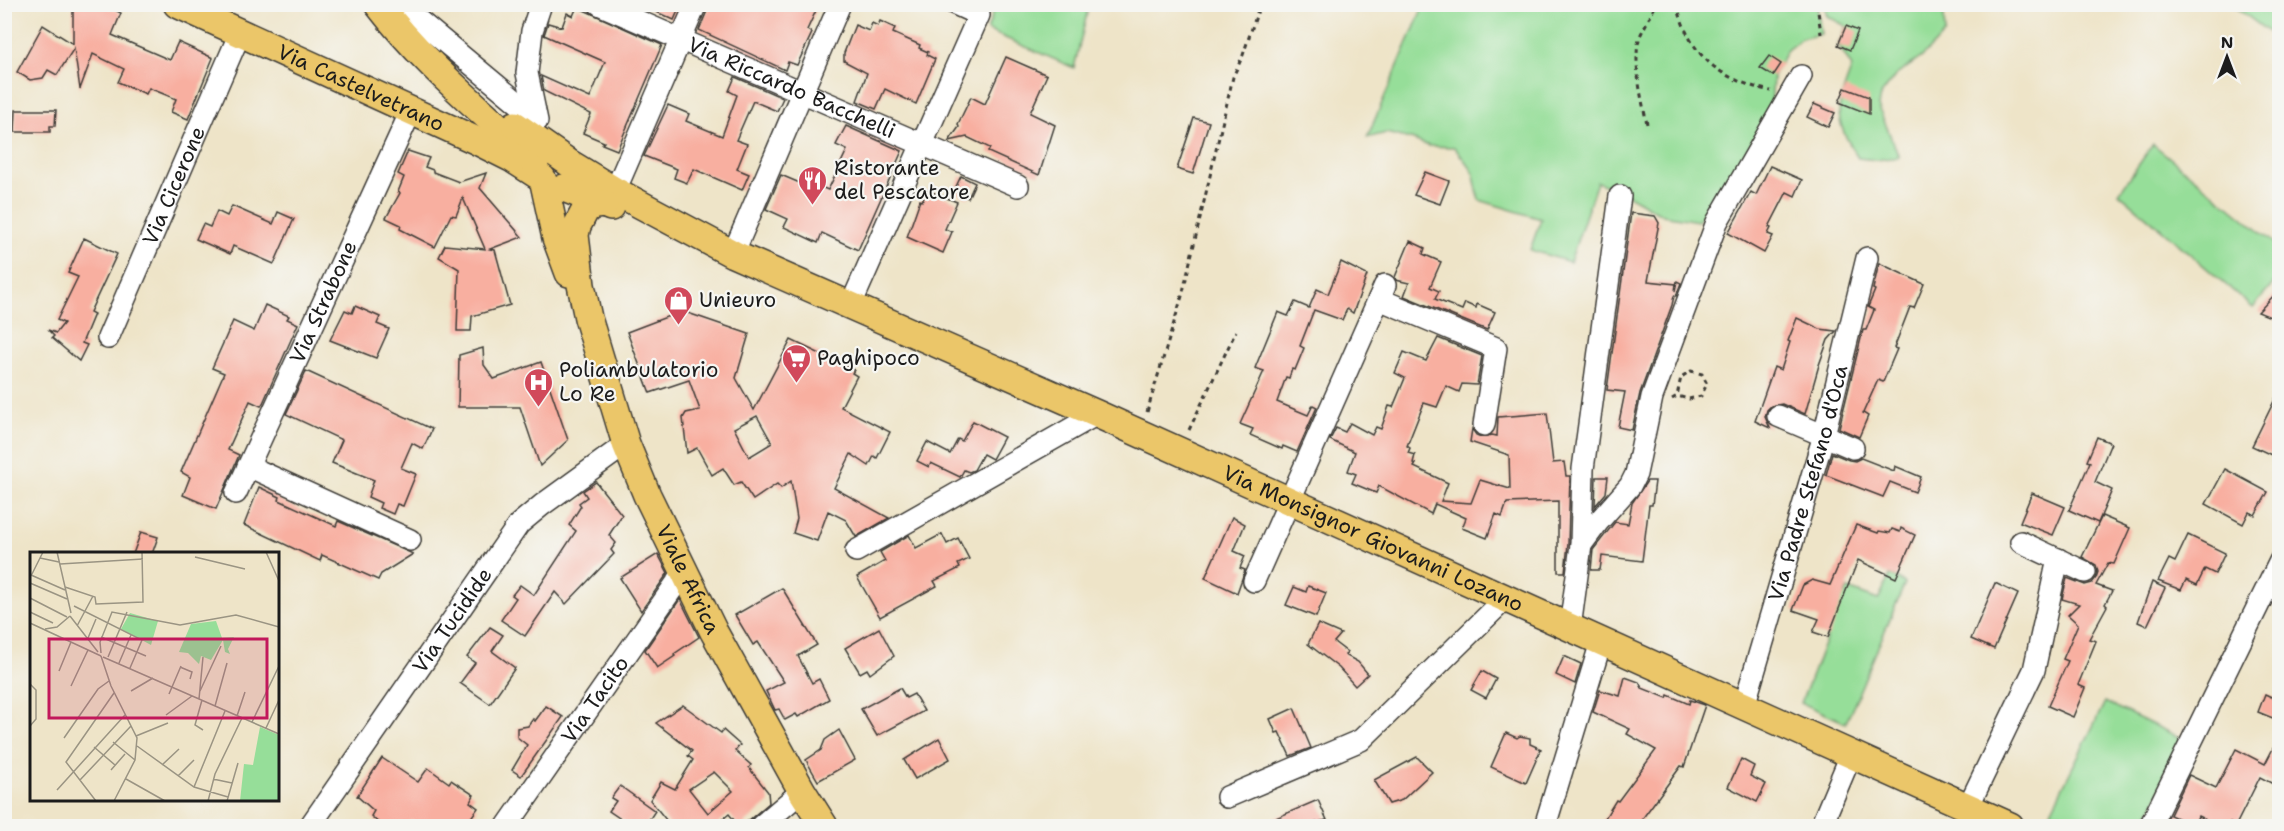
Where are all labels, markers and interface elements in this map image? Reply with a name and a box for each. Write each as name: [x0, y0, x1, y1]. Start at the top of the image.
north arrow: [2197, 27, 2257, 87]
street label: Via Riccardo Bacchelli: [683, 30, 900, 145]
text: N: [2221, 32, 2233, 53]
street label: Via Castelvetrano: [273, 38, 449, 138]
street label: Via Cicerone: [136, 122, 212, 249]
place label: Ristorante del Pescatore: [834, 154, 970, 206]
restaurant icon: Ristorante del Pescatore: [797, 164, 829, 206]
street label: Via Strabone: [283, 236, 364, 368]
shop icon: Unieuro: [662, 284, 694, 326]
place label: Unieuro: [699, 286, 776, 314]
supermarket icon: Paghipoco: [780, 342, 812, 384]
place label: Paghipoco: [817, 344, 920, 372]
place label: Poliambulatorio Lo Re: [559, 356, 718, 408]
street label: Via Padre Stefano d'Oca: [1762, 362, 1855, 605]
hospital icon: Poliambulatorio Lo Re: [522, 366, 554, 408]
street label: Via Monsignor Giovanni Lozano: [1218, 459, 1528, 618]
street label: Viale Africa: [650, 520, 727, 639]
inset map: [30, 552, 279, 801]
street label: Via Tucidide: [406, 562, 499, 679]
street label: Via Tacito: [555, 650, 635, 749]

